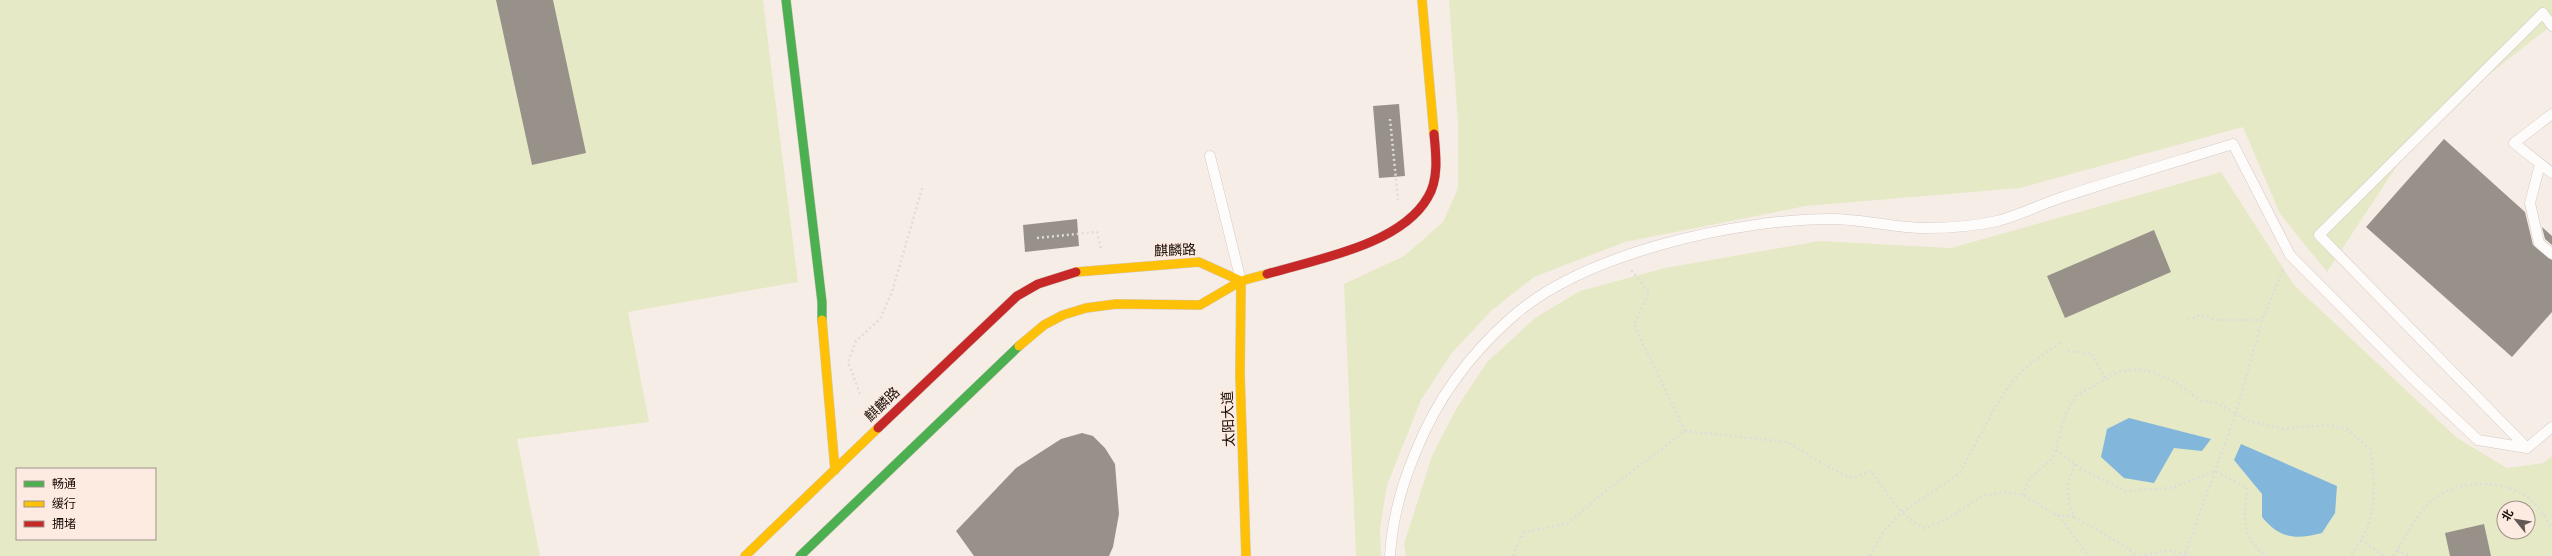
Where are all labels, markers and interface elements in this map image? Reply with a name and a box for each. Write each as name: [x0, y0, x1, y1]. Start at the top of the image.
street label: 麒麟路: [1154, 241, 1196, 260]
street label: 麒麟路: [861, 384, 903, 425]
street label: 太阳大道: [1219, 391, 1238, 447]
legend: [16, 468, 156, 540]
text: 畅通: [52, 477, 76, 492]
text: 缓行: [52, 497, 76, 512]
north arrow: [2496, 500, 2536, 540]
text: 北: [2499, 507, 2516, 523]
text: 拥堵: [52, 517, 76, 532]

